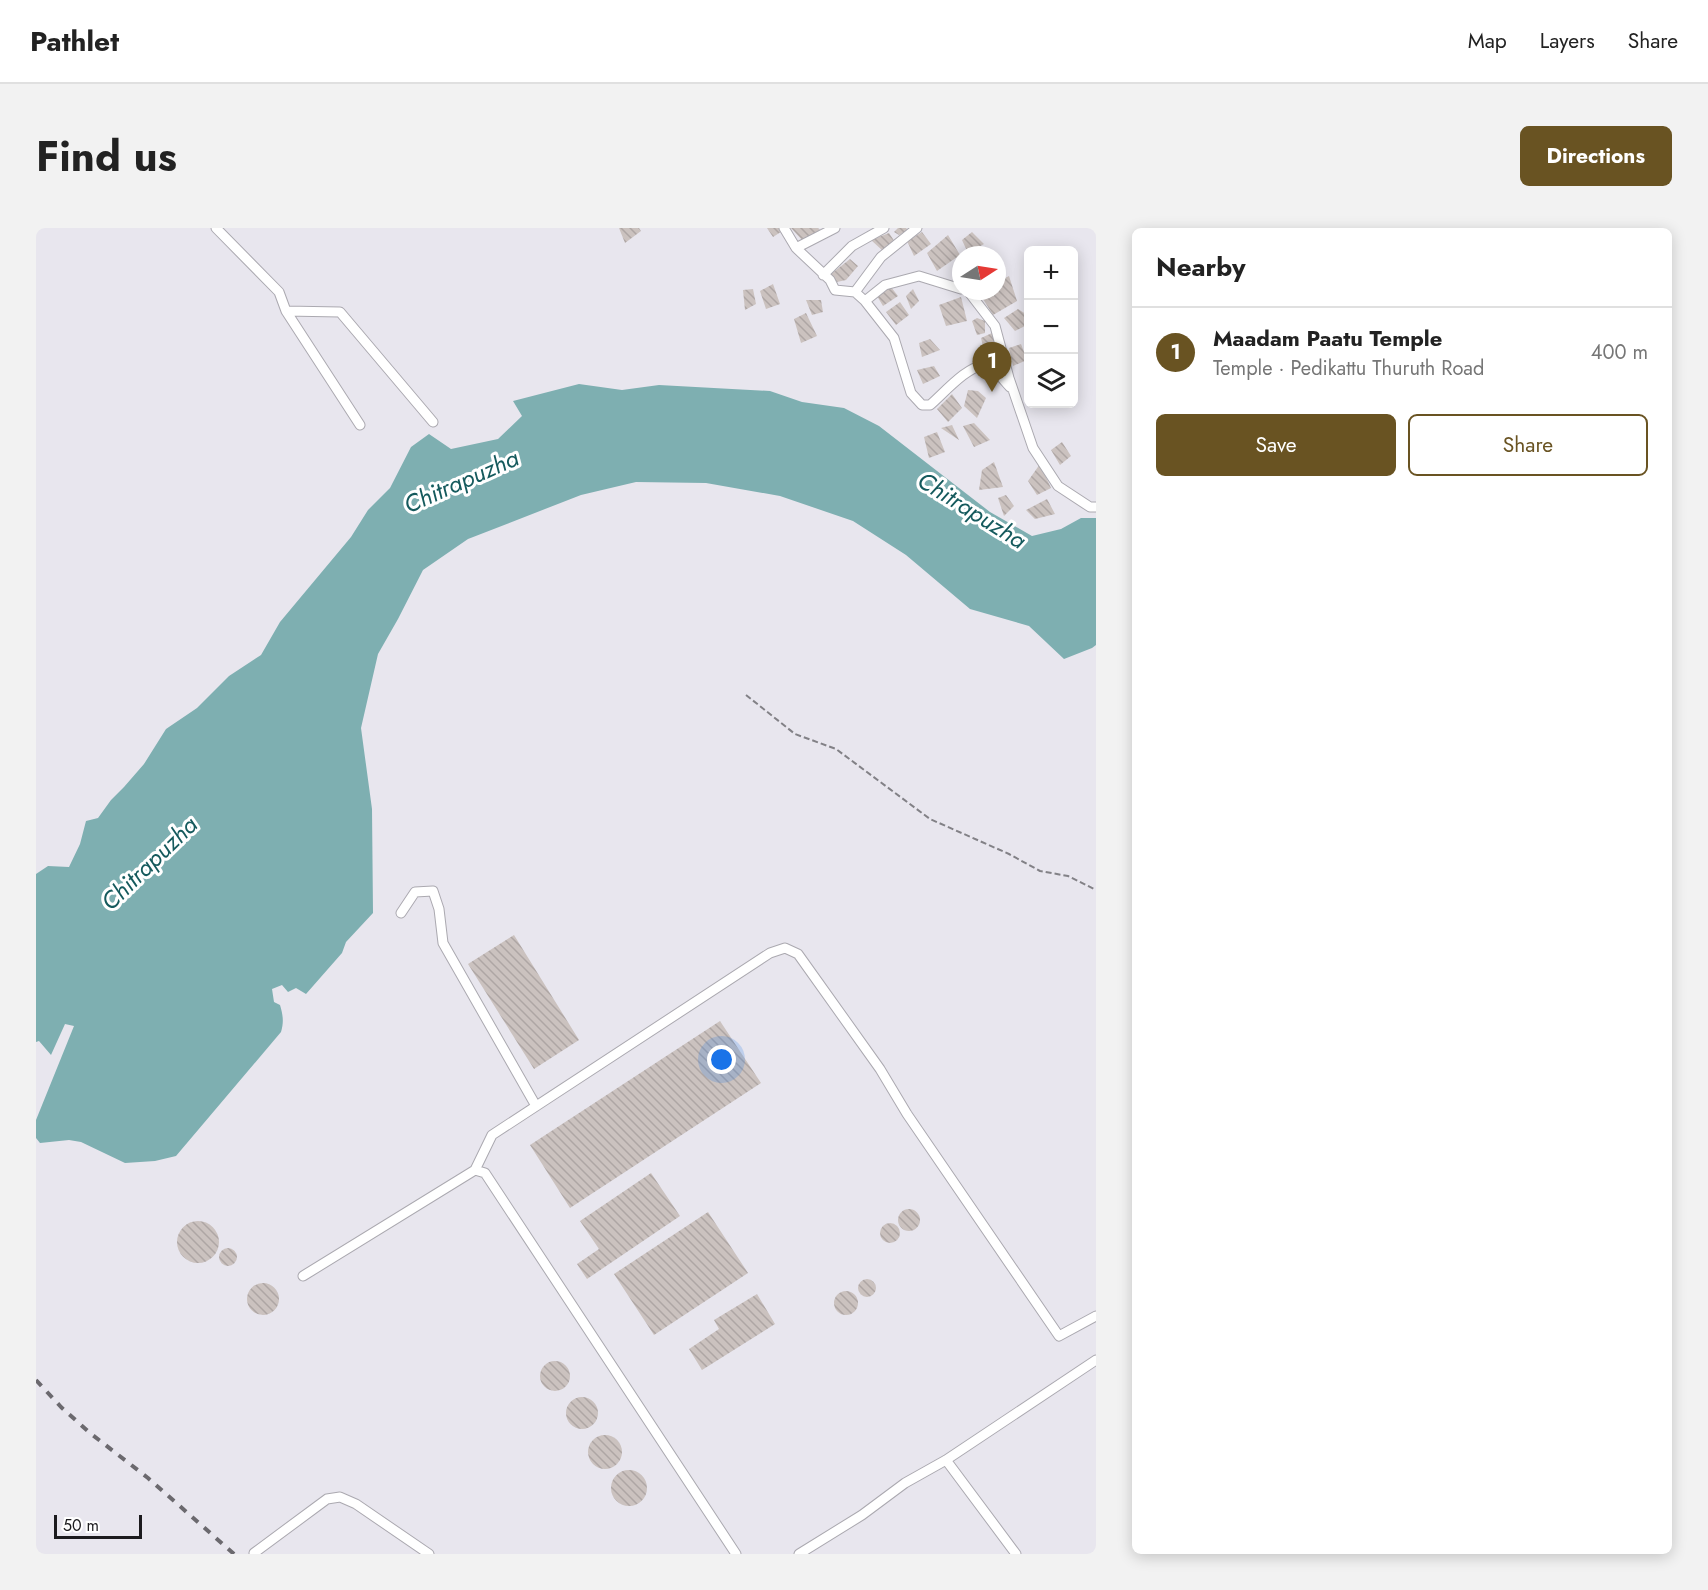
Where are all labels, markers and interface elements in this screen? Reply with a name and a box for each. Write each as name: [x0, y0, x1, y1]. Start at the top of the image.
text: Pathlet: [30, 21, 119, 62]
text: Map: [1468, 26, 1507, 56]
text: Layers: [1540, 26, 1595, 56]
text: Share: [1628, 26, 1678, 56]
text: Find us: [36, 126, 177, 187]
button: Directions: [1520, 126, 1672, 186]
north arrow: [952, 246, 1006, 300]
map controls: [1024, 246, 1078, 408]
button: +: [1024, 246, 1078, 300]
text: Nearby: [1156, 248, 1245, 286]
button: −: [1024, 300, 1078, 354]
text: Maadam Paatu Temple: [1213, 322, 1442, 354]
text: 1: [1170, 338, 1181, 367]
text: 400 m: [1591, 338, 1648, 367]
pin: 1: [972, 342, 1012, 392]
button: layers: [1024, 354, 1078, 408]
text: Temple · Pedikattu Thuruth Road: [1213, 354, 1484, 383]
button: Save: [1156, 414, 1396, 476]
button: Share: [1408, 414, 1648, 476]
water label: Chitrapuzha: [398, 440, 524, 522]
water label: Chitrapuzha: [911, 463, 1033, 557]
water label: Chitrapuzha: [93, 808, 205, 918]
your location: [707, 1045, 736, 1074]
scale bar: [54, 1512, 142, 1540]
text: 50 m: [63, 1514, 99, 1537]

